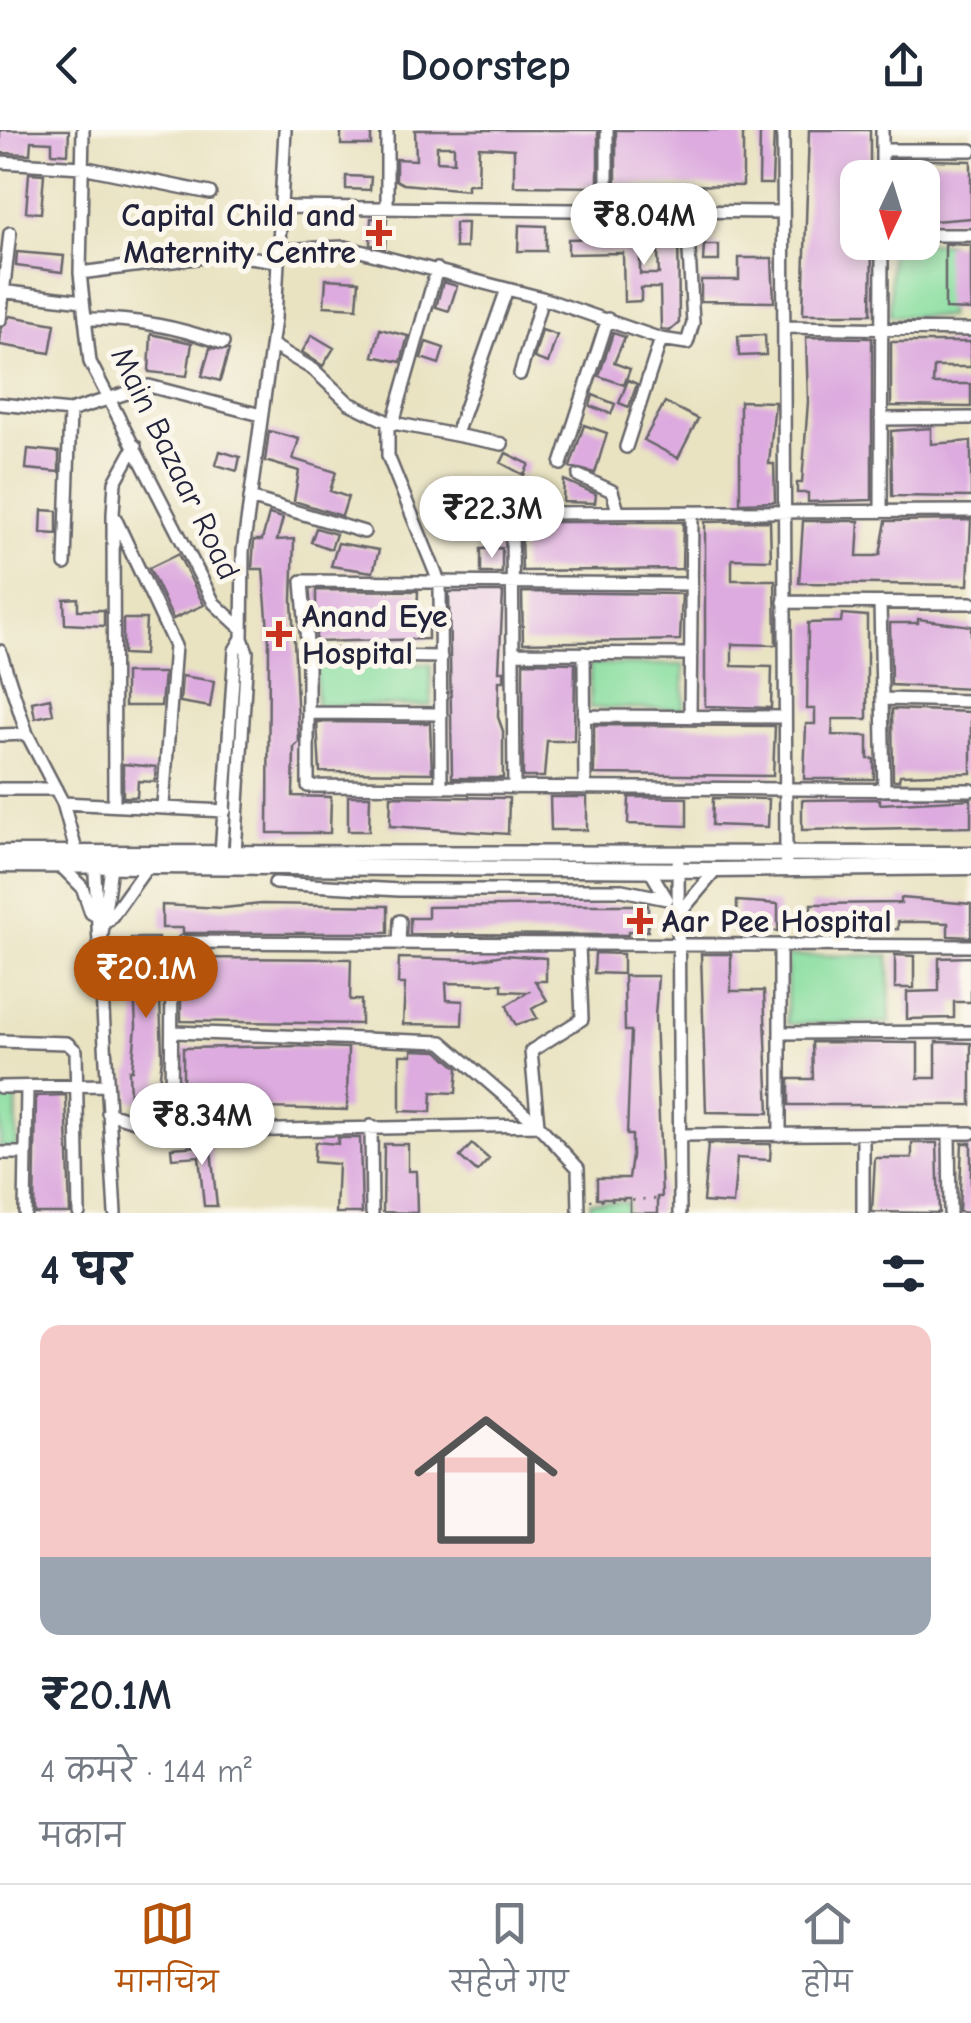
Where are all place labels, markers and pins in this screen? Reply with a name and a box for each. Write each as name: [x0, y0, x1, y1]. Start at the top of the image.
pin: ₹8.04M: [563, 183, 725, 268]
place label: Capital Child and Maternity Centre: [121, 197, 356, 271]
marker: Capital Child and Maternity Centre: [366, 220, 392, 246]
pin: ₹22.3M: [411, 476, 573, 561]
place label: Anand Eye Hospital: [302, 598, 448, 672]
marker: Anand Eye Hospital: [266, 621, 292, 647]
place label: Aar Pee Hospital: [662, 903, 892, 940]
marker: Aar Pee Hospital: [627, 908, 653, 934]
pin: ₹20.1M: [65, 936, 227, 1021]
pin: ₹8.34M: [121, 1083, 283, 1168]

